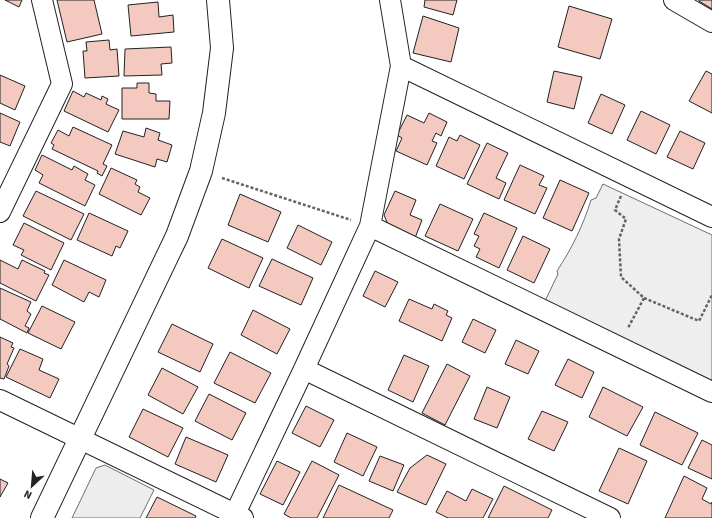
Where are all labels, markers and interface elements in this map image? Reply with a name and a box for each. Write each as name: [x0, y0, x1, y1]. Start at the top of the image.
north arrow: [12, 466, 52, 506]
text: N: [21, 486, 34, 503]

